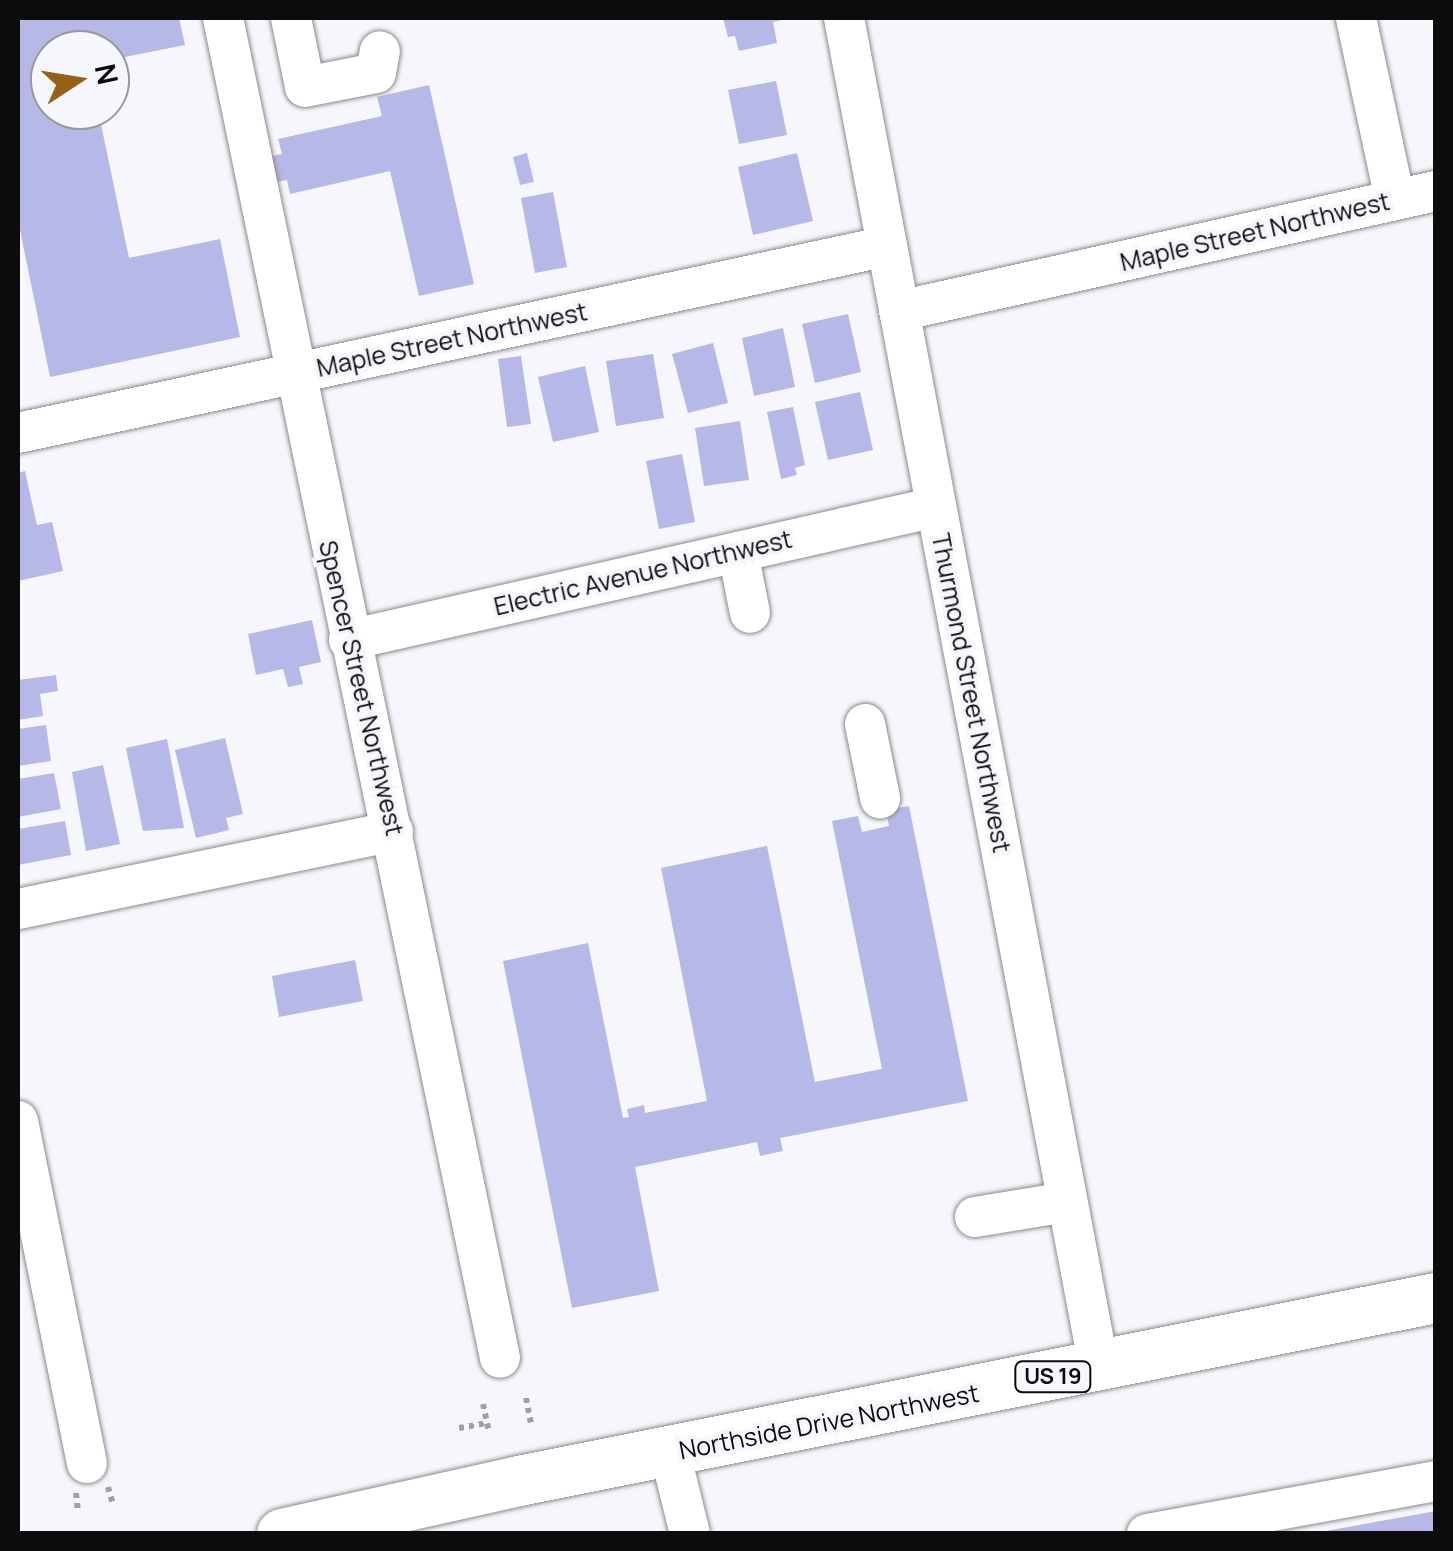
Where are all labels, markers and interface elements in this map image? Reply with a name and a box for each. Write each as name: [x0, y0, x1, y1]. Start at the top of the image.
north arrow: [30, 30, 130, 130]
text: N: [87, 60, 128, 88]
street label: Maple Street Northwest: [1117, 186, 1393, 278]
street label: Maple Street Northwest: [314, 297, 590, 383]
street label: Electric Avenue Northwest: [491, 524, 795, 622]
street label: Thurmond Street Northwest: [925, 531, 1017, 855]
street label: Spencer Street Northwest: [312, 538, 410, 838]
road number: US 19: [1013, 1360, 1093, 1394]
street label: Northside Drive Northwest: [677, 1378, 981, 1466]

